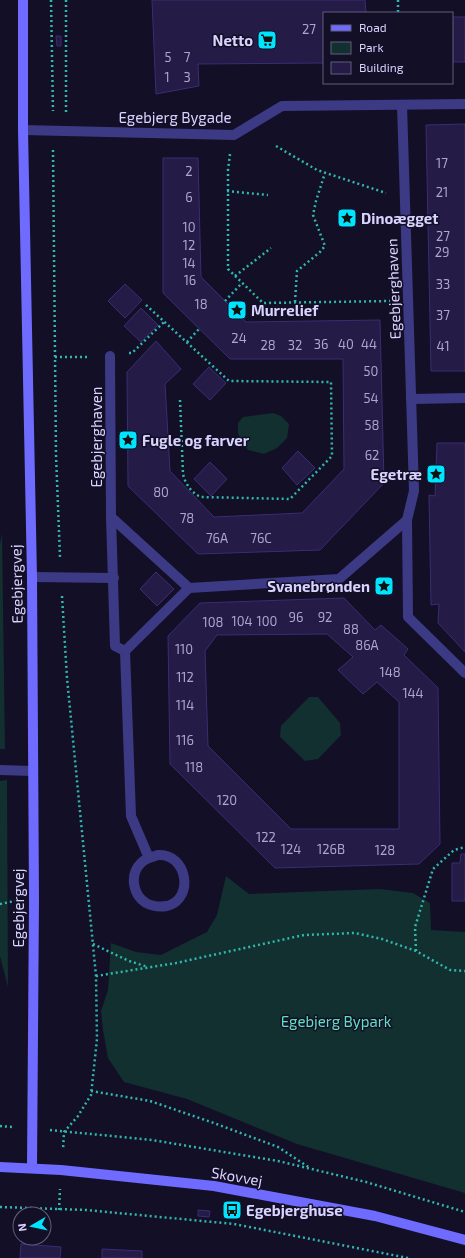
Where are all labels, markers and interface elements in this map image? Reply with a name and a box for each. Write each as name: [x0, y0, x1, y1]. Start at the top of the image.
legend: [323, 12, 453, 84]
text: Road: [359, 20, 387, 34]
house number: 27: [302, 21, 316, 37]
supermarket icon: Netto: [256, 29, 278, 51]
place label: Netto: [213, 31, 253, 49]
text: Park: [359, 40, 384, 54]
house number: 5: [165, 49, 172, 65]
house number: 7: [184, 49, 191, 65]
text: Building: [359, 60, 404, 74]
house number: 1: [164, 69, 170, 85]
house number: 3: [183, 69, 191, 85]
street label: Egebjerg Bygade: [118, 108, 232, 127]
house number: 17: [436, 155, 448, 171]
house number: 2: [185, 163, 193, 179]
house number: 21: [436, 184, 448, 200]
house number: 6: [185, 189, 193, 205]
place icon: Dinoægget: [336, 207, 358, 229]
place label: Dinoægget: [361, 209, 438, 227]
house number: 10: [182, 219, 196, 235]
house number: 27: [436, 228, 450, 244]
house number: 12: [183, 237, 195, 253]
street label: Egebjerghaven: [382, 238, 405, 340]
house number: 29: [435, 244, 449, 260]
house number: 14: [182, 255, 196, 271]
house number: 16: [184, 272, 196, 288]
house number: 33: [436, 276, 450, 292]
house number: 18: [194, 296, 208, 312]
place icon: Murrelief: [226, 299, 248, 321]
place label: Murrelief: [251, 301, 319, 319]
house number: 37: [436, 307, 450, 323]
house number: 24: [231, 330, 247, 346]
house number: 36: [314, 336, 328, 352]
house number: 40: [338, 336, 354, 352]
house number: 44: [361, 336, 377, 352]
house number: 28: [260, 337, 276, 353]
house number: 32: [288, 337, 302, 353]
house number: 41: [436, 338, 450, 354]
house number: 50: [364, 363, 378, 379]
street label: Egebjerghaven: [87, 386, 106, 488]
house number: 54: [364, 390, 378, 406]
house number: 58: [365, 417, 379, 433]
place icon: Fugle og farver: [117, 429, 139, 451]
place label: Fugle og farver: [142, 431, 250, 449]
house number: 62: [365, 447, 379, 463]
place icon: Egetræ: [425, 463, 447, 485]
place label: Egetræ: [371, 465, 422, 483]
house number: 80: [153, 484, 169, 500]
house number: 78: [180, 510, 194, 526]
house number: 76A: [206, 530, 228, 546]
house number: 76C: [250, 530, 272, 546]
street label: Egebjergvej: [6, 544, 27, 624]
place icon: Svanebrønden: [373, 575, 395, 597]
place label: Svanebrønden: [267, 577, 370, 595]
house number: 96: [289, 609, 303, 625]
house number: 92: [318, 609, 332, 625]
house number: 104: [231, 613, 253, 629]
house number: 100: [257, 613, 277, 629]
house number: 108: [203, 614, 223, 630]
house number: 88: [343, 621, 359, 637]
house number: 86A: [355, 637, 379, 653]
house number: 110: [175, 641, 193, 657]
house number: 148: [379, 664, 401, 680]
house number: 112: [176, 669, 194, 685]
house number: 144: [402, 685, 424, 701]
house number: 114: [176, 697, 194, 713]
house number: 116: [176, 732, 194, 748]
house number: 118: [185, 759, 203, 775]
house number: 120: [217, 792, 237, 808]
house number: 122: [256, 829, 276, 845]
house number: 124: [281, 841, 301, 857]
house number: 126B: [317, 841, 345, 857]
house number: 128: [375, 842, 395, 858]
street label: Egebjergvej: [9, 868, 28, 948]
park label: Egebjerg Bypark: [281, 1012, 392, 1031]
street label: Skovvej: [210, 1163, 264, 1190]
bus stop icon: Egebjerghuse: [221, 1199, 243, 1221]
place label: Egebjerghuse: [246, 1201, 343, 1219]
north arrow: [12, 1206, 52, 1246]
text: N: [15, 1223, 29, 1233]

